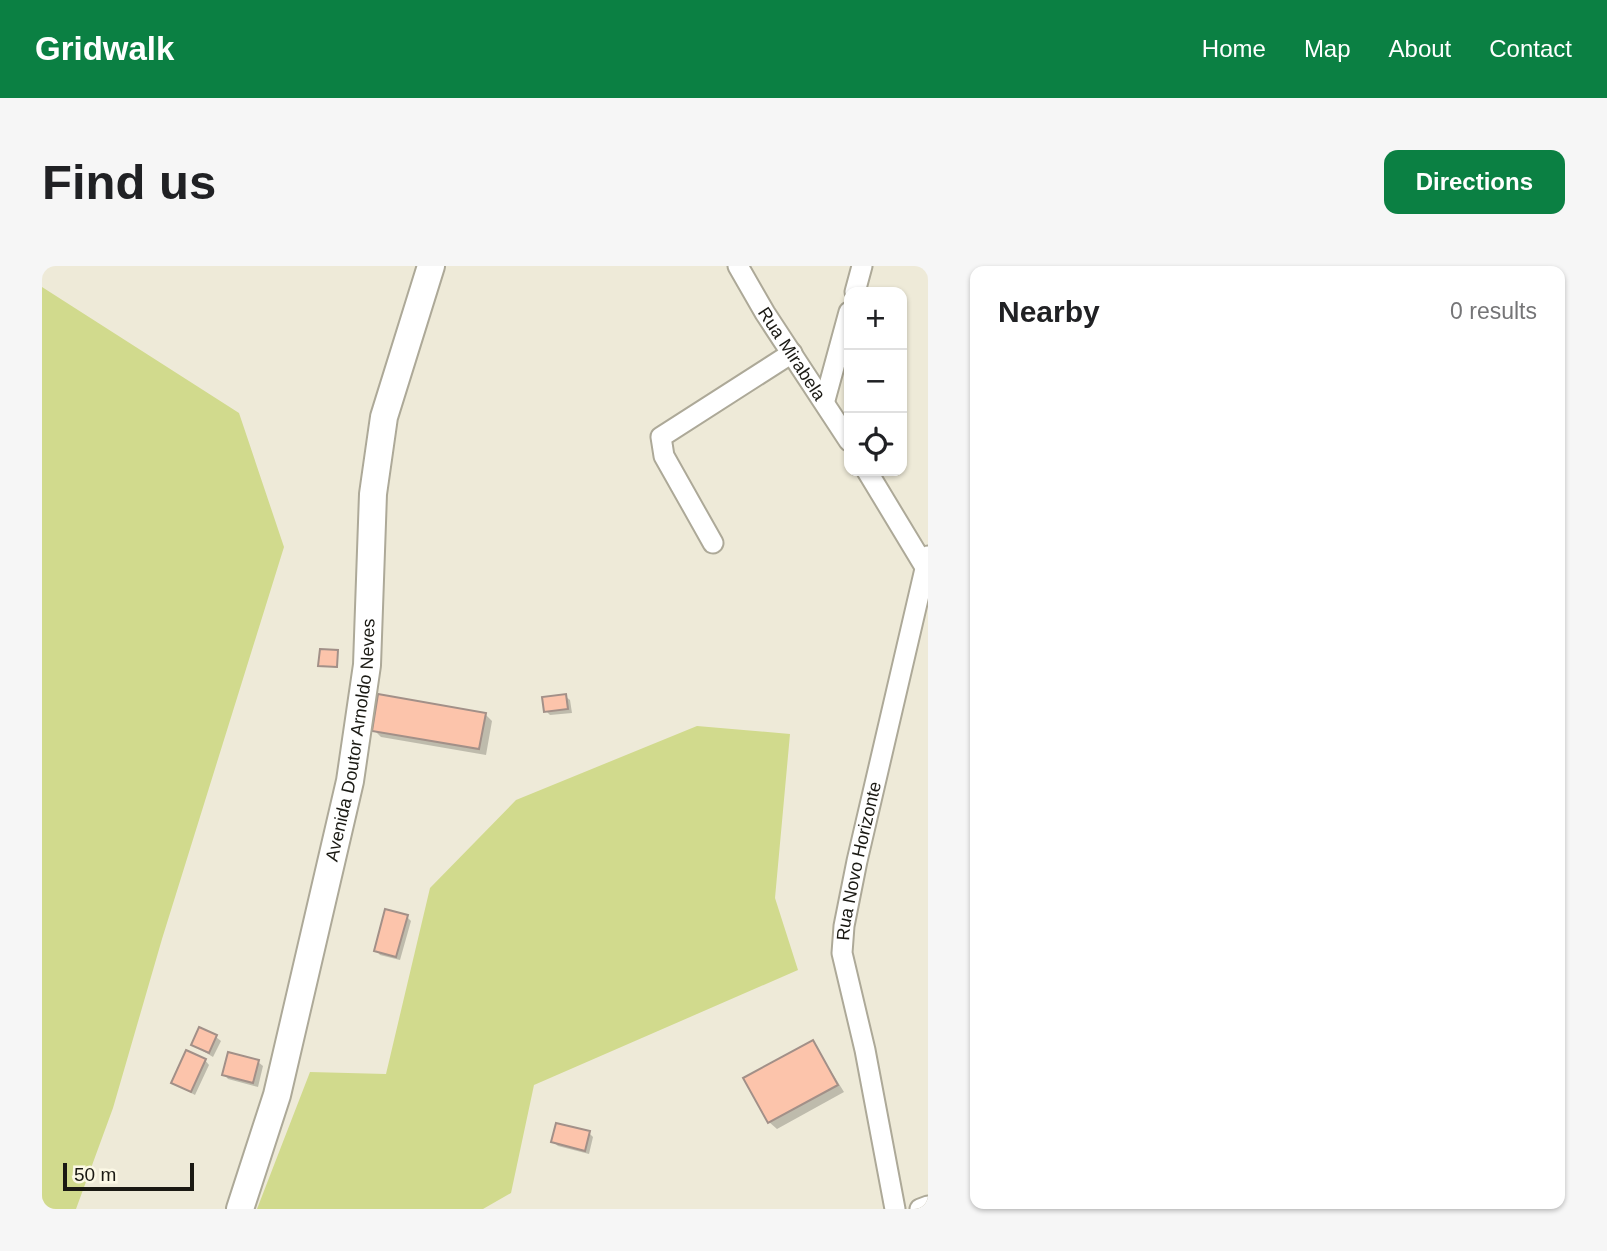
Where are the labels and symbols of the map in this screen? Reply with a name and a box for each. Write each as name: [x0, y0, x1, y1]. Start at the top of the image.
street label: Rua Mirabela: [754, 304, 830, 405]
street label: Avenida Doutor Arnoldo Neves: [322, 618, 379, 863]
street label: Rua Novo Horizonte: [833, 780, 885, 941]
scale bar: [63, 1160, 194, 1192]

